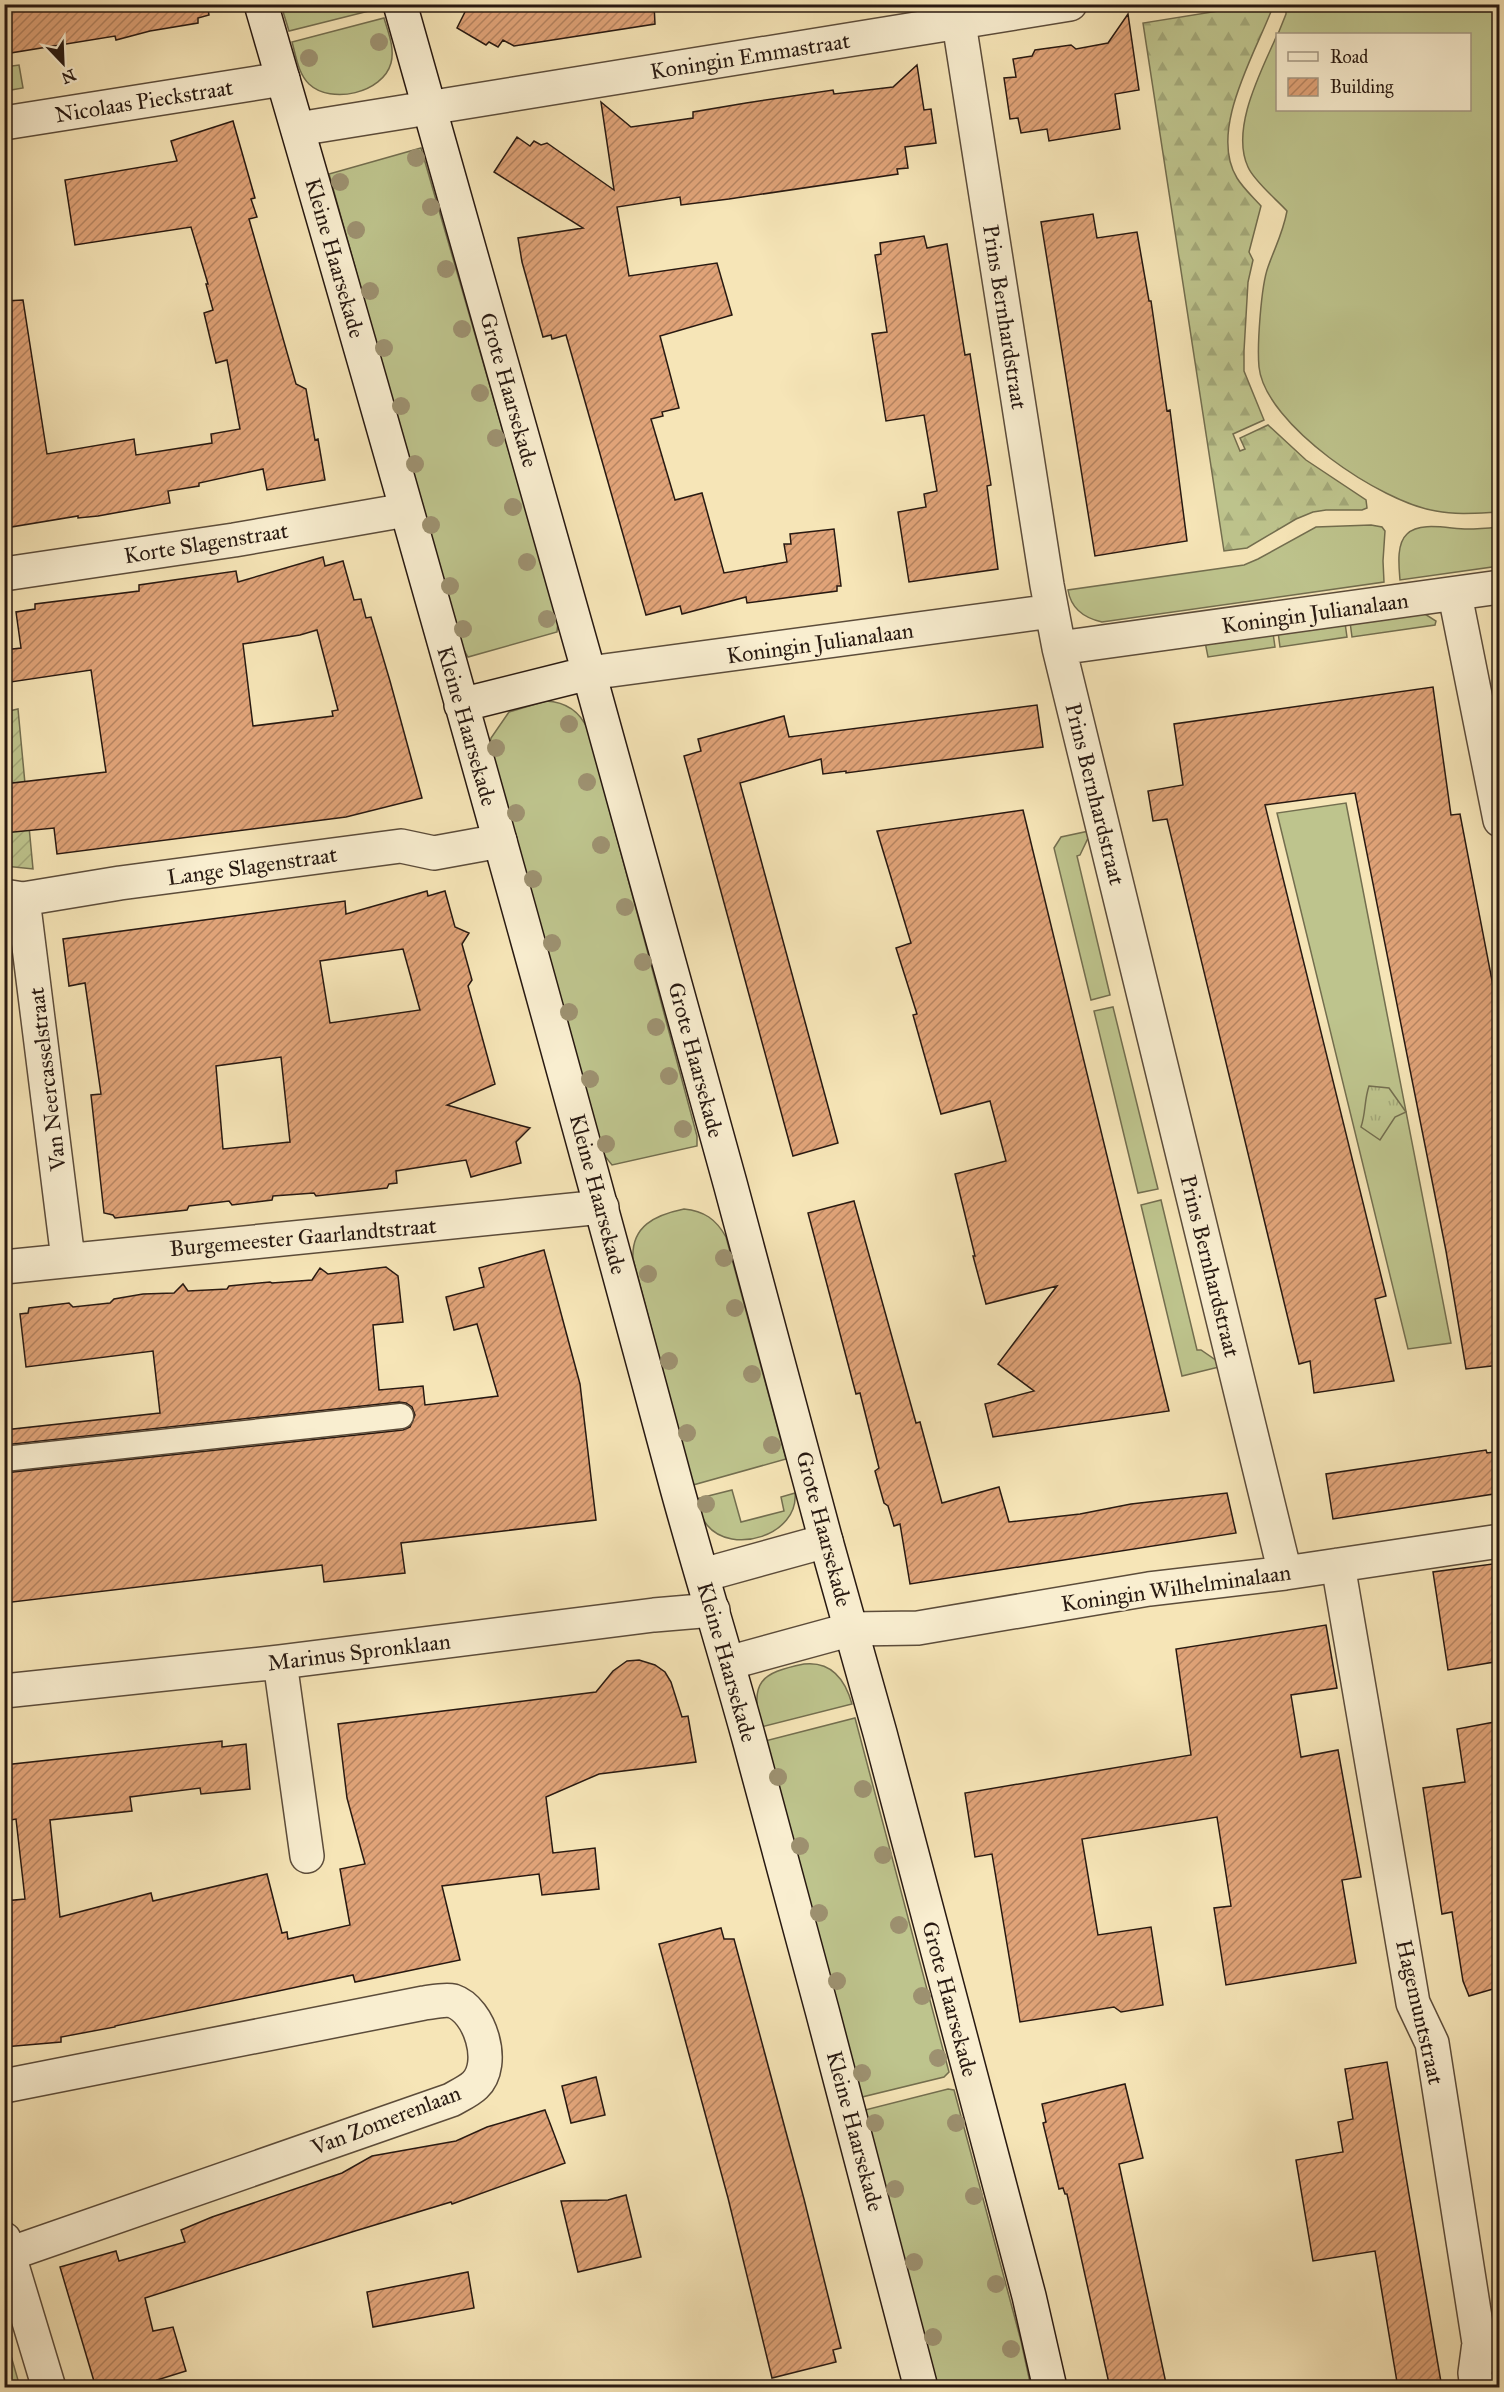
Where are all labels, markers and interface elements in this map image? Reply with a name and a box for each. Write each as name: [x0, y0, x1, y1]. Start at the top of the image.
street label: Koningin Emmastraat: [648, 27, 852, 85]
north arrow: [33, 33, 93, 93]
legend: [1276, 33, 1471, 111]
text: Road: [1330, 46, 1368, 68]
street label: Nicolaas Pieckstraat: [53, 74, 235, 128]
text: Building: [1330, 76, 1394, 99]
street label: Kleine Haarsekade: [299, 175, 371, 341]
street label: Prins Bernhardstraat: [977, 223, 1033, 411]
street label: Grote Haarsekade: [474, 309, 544, 471]
street label: Korte Slagenstraat: [122, 517, 290, 569]
street label: Koningin Julianalaan: [1220, 587, 1410, 639]
street label: Koningin Julianalaan: [725, 617, 915, 669]
street label: Kleine Haarsekade: [431, 643, 503, 809]
street label: Prins Bernhardstraat: [1059, 700, 1131, 888]
street label: Lange Slagenstraat: [165, 841, 339, 891]
street label: Grote Haarsekade: [662, 979, 730, 1141]
street label: Van Neercasselstraat: [22, 986, 72, 1173]
street label: Kleine Haarsekade: [564, 1111, 632, 1277]
street label: Prins Bernhardstraat: [1174, 1172, 1246, 1360]
street label: Burgemeester Gaarlandtstraat: [168, 1212, 438, 1262]
street label: Grote Haarsekade: [790, 1448, 858, 1610]
street label: Koningin Wilhelminalaan: [1059, 1558, 1293, 1617]
street label: Kleine Haarsekade: [691, 1579, 763, 1745]
street label: Marinus Spronklaan: [266, 1627, 452, 1677]
street label: Grote Haarsekade: [916, 1918, 984, 2080]
street label: Hagemuntstraat: [1390, 1937, 1450, 2087]
street label: Kleine Haarsekade: [821, 2048, 889, 2214]
street label: Van Zomerenlaan: [307, 2079, 465, 2161]

